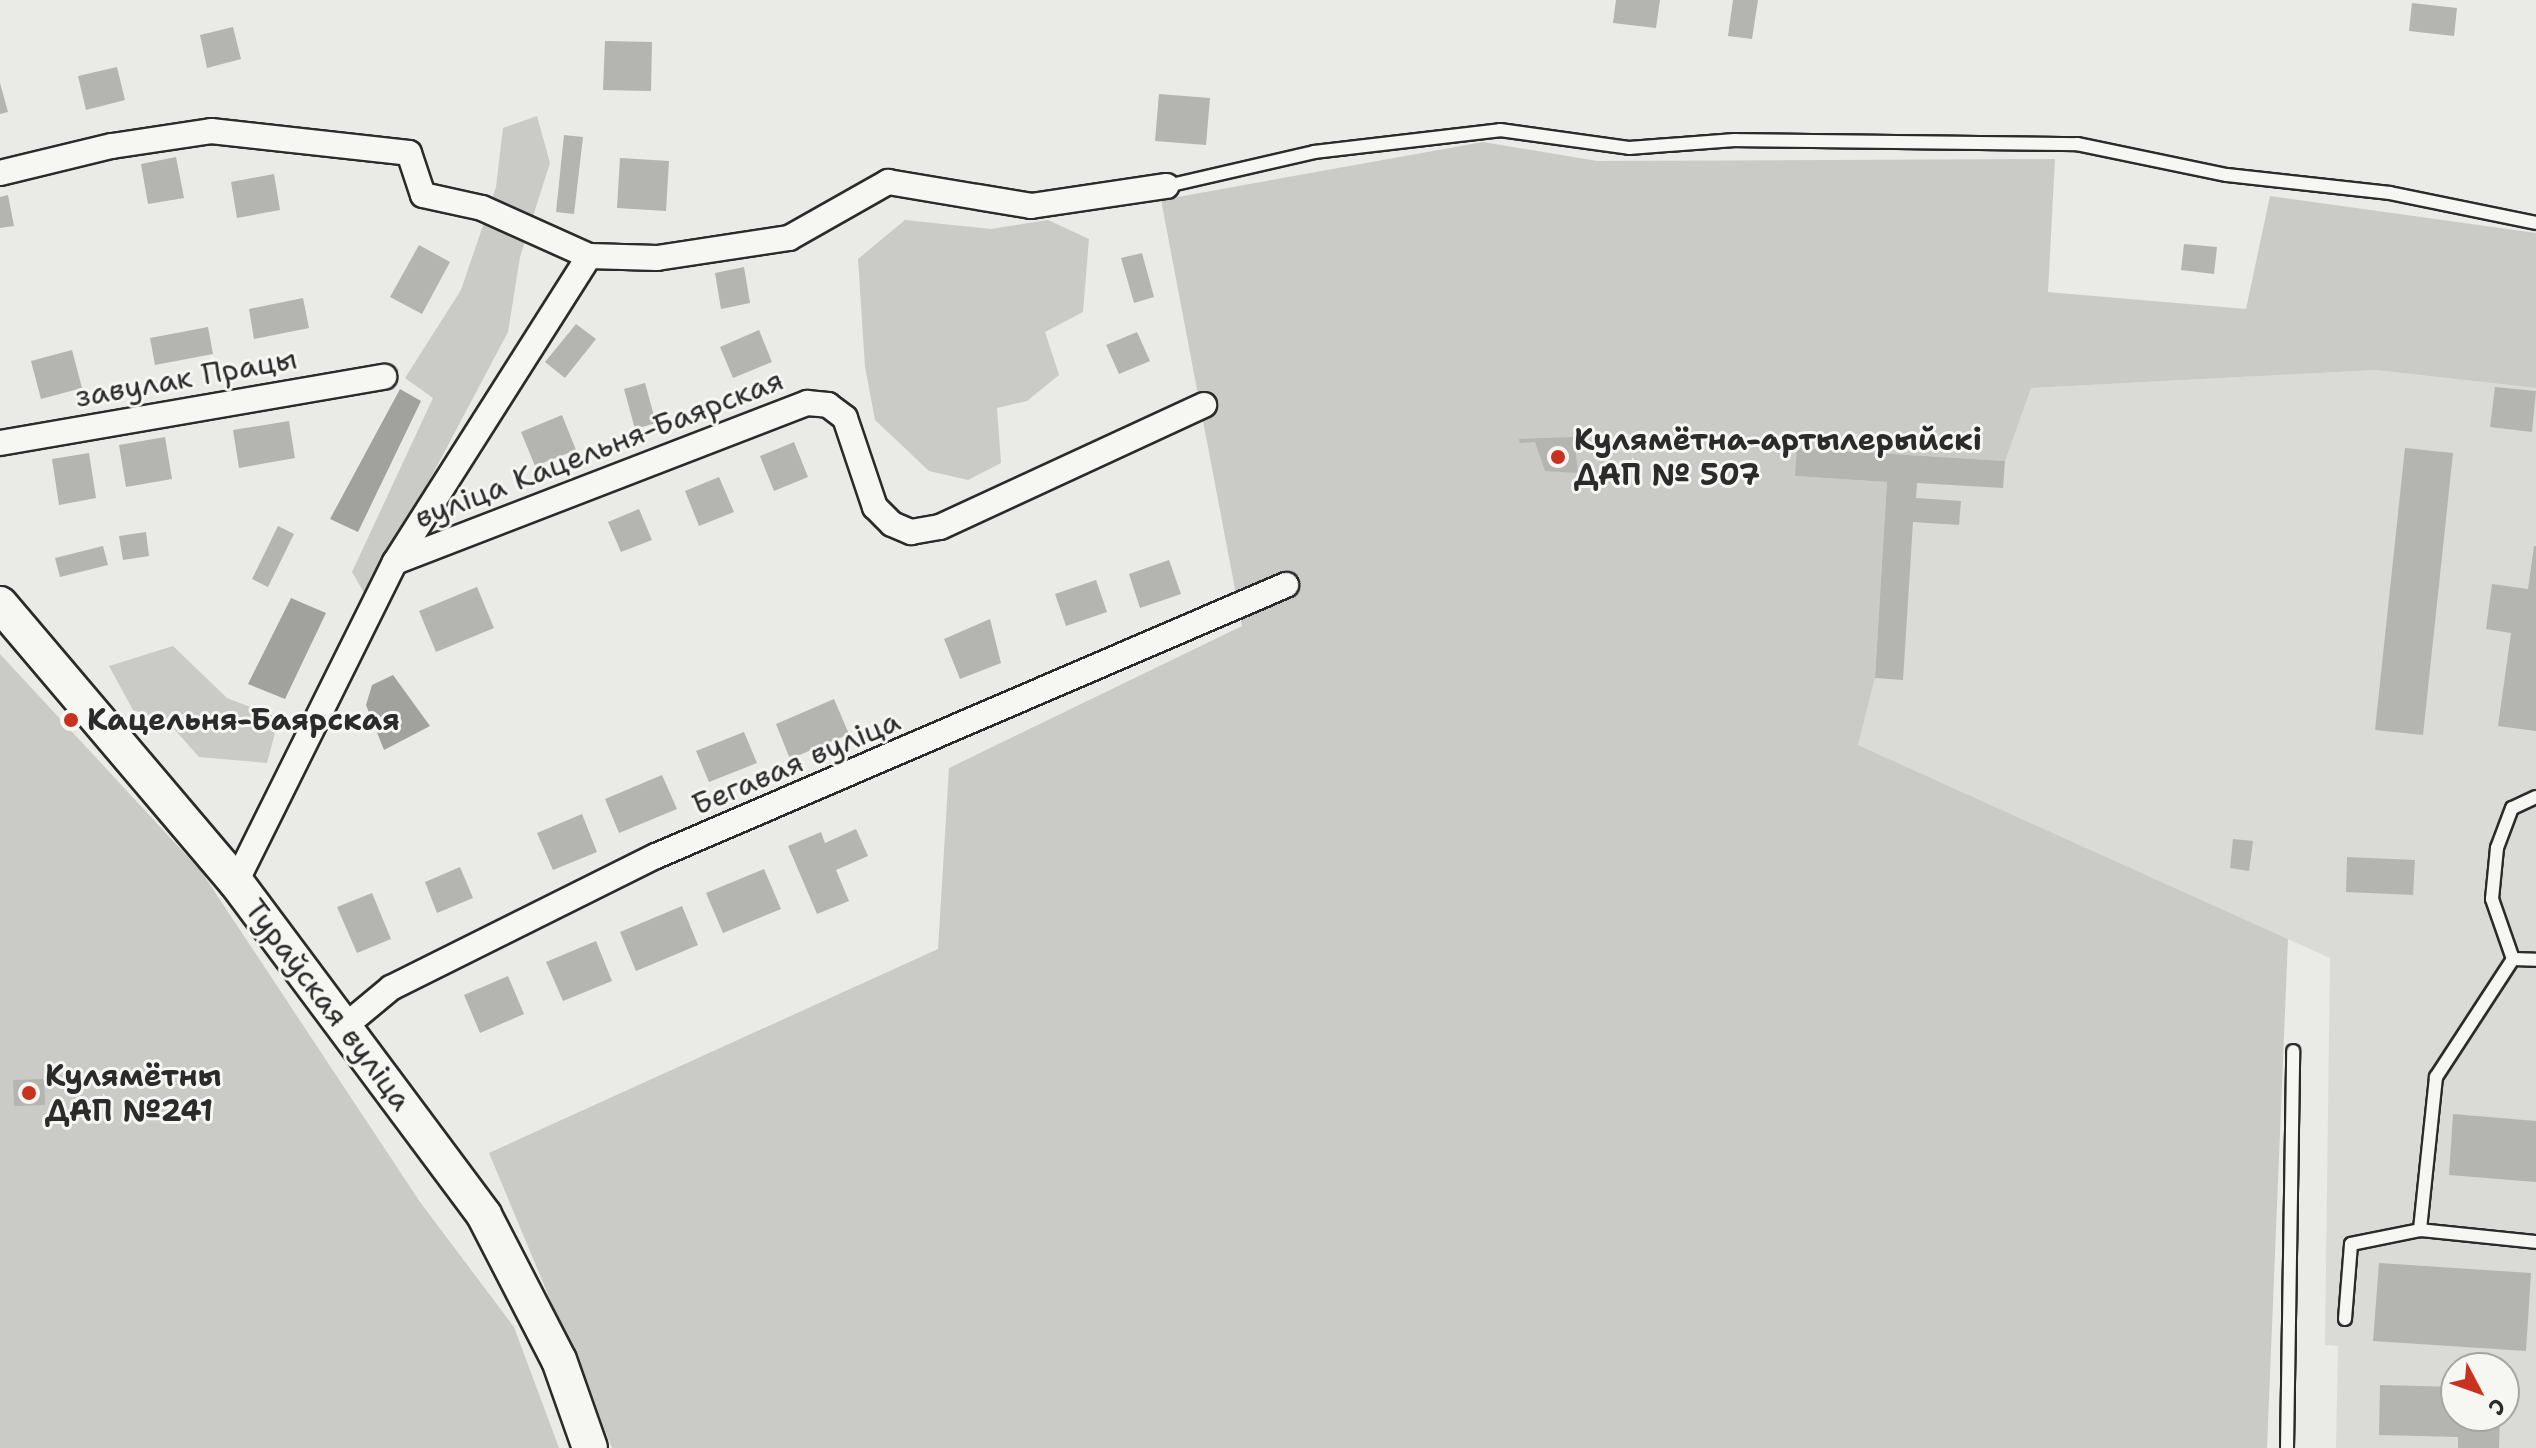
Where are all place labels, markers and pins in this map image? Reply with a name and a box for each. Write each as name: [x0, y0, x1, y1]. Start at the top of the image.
place label: Кулямётна-артылерыйскі ДАП № 507: [1574, 422, 1982, 492]
marker: Кулямётна-артылерыйскі ДАП № 507: [1549, 448, 1567, 466]
place label: Кацельня-Баярская: [87, 702, 400, 738]
marker: Кацельня-Баярская: [62, 711, 80, 729]
place label: Кулямётны ДАП №241: [45, 1058, 221, 1128]
marker: Кулямётны ДАП №241: [20, 1084, 38, 1102]

